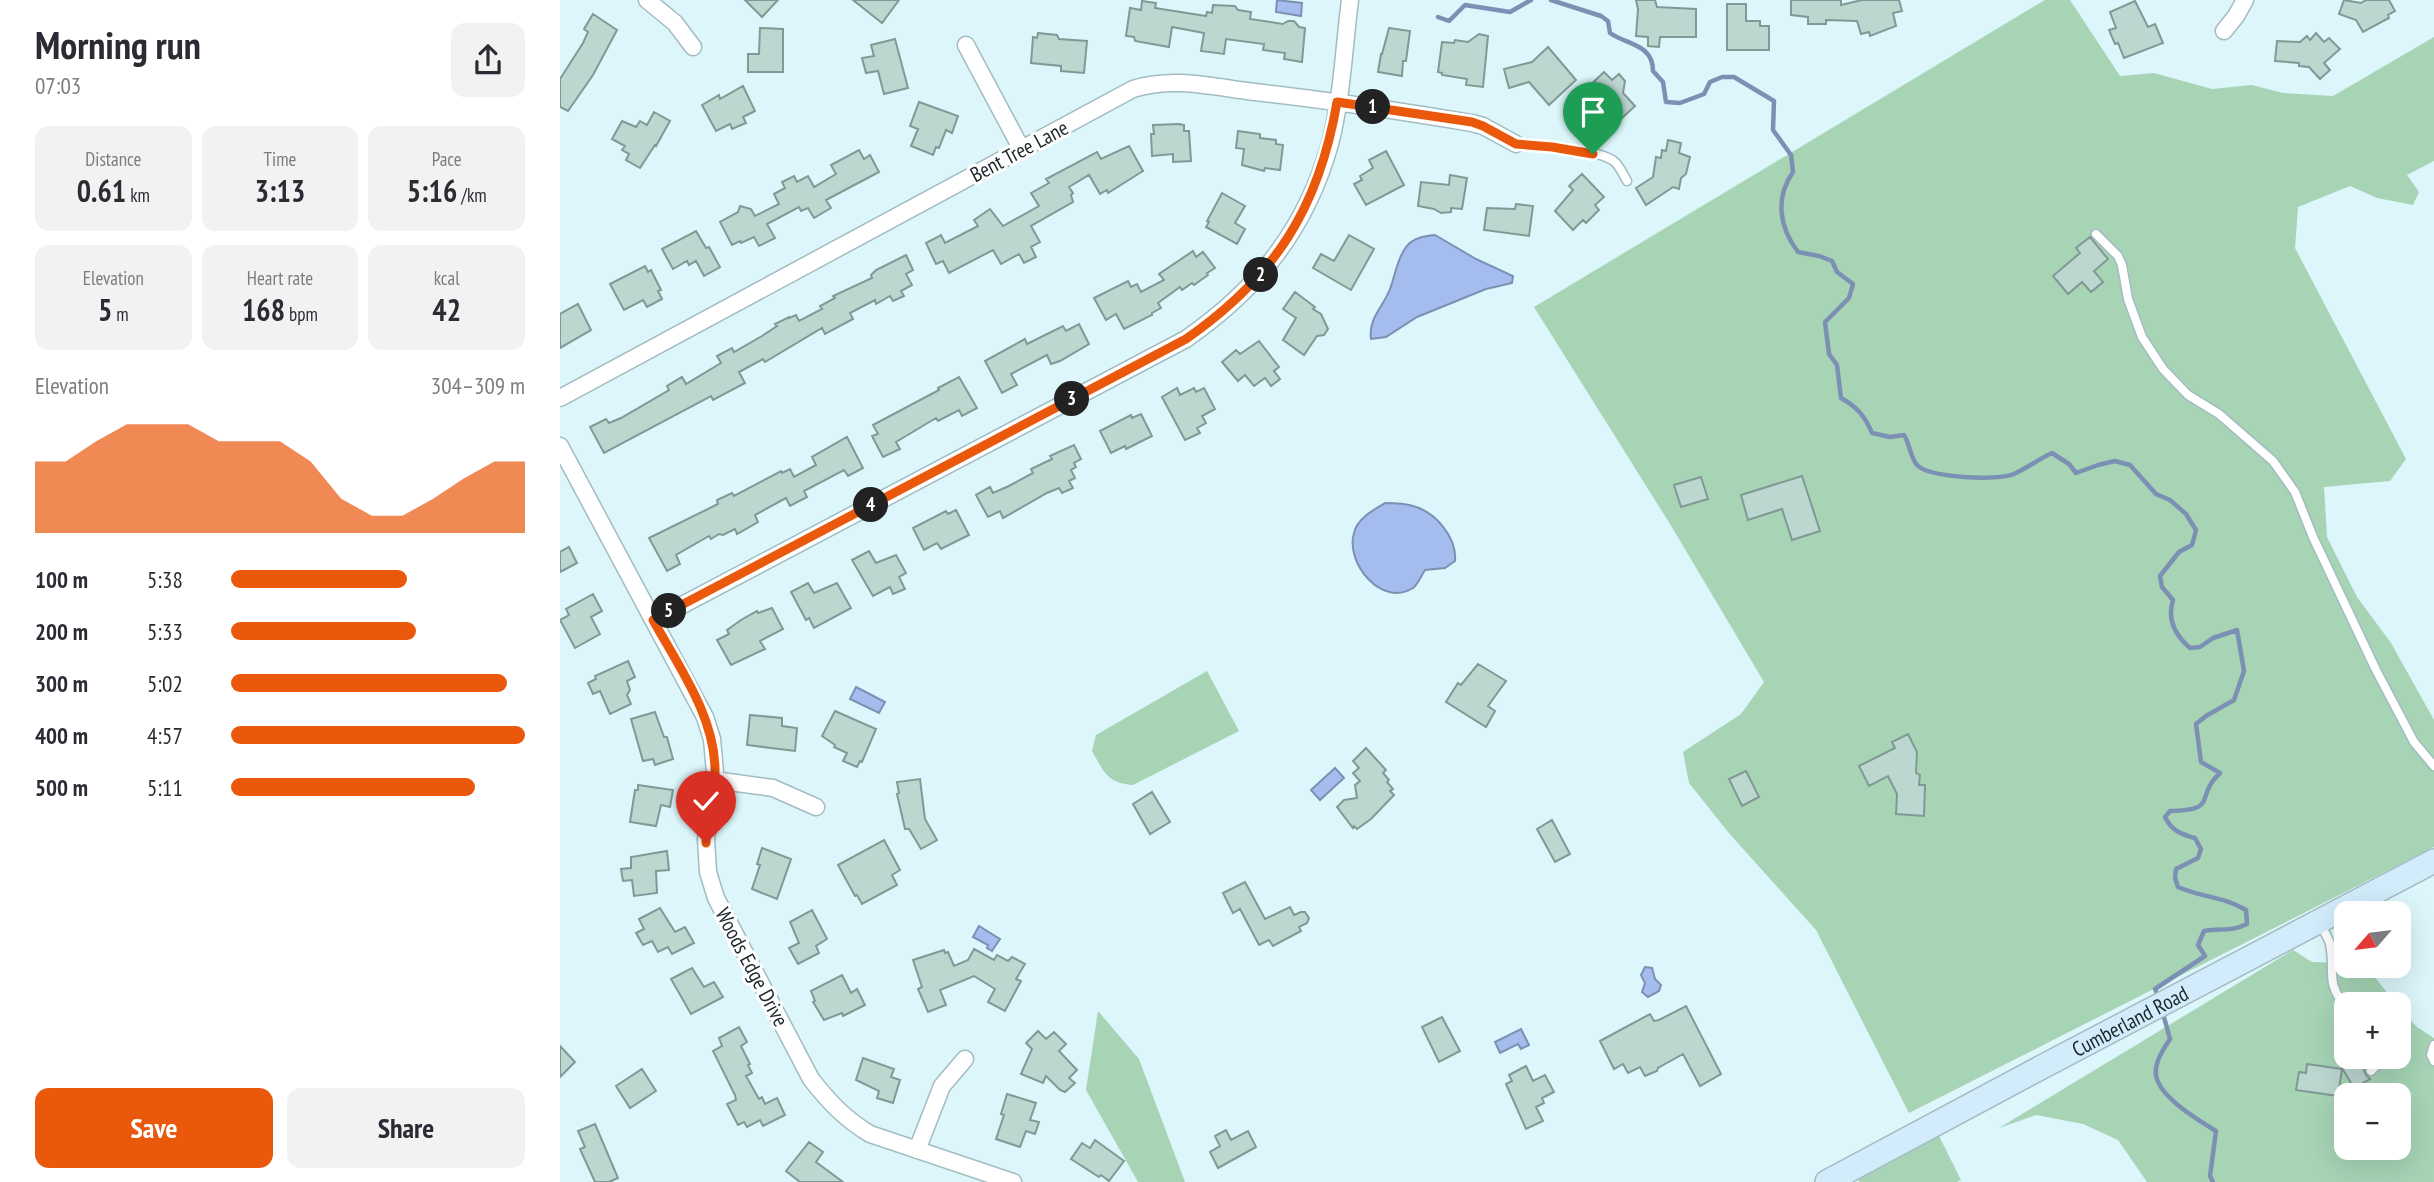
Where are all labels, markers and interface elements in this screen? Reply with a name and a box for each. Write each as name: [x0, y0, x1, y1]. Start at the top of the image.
text: Morning run: [35, 20, 201, 69]
button: share: [451, 23, 525, 97]
text: 07:03: [35, 71, 81, 100]
pin: [1563, 82, 1623, 154]
pin: 1: [1356, 90, 1390, 124]
icon: arrive: [1574, 93, 1612, 131]
text: 1: [1368, 94, 1377, 118]
street label: Bent Tree Lane: [965, 114, 1073, 188]
text: Distance: [85, 147, 141, 171]
text: Time: [264, 147, 296, 171]
text: Pace: [432, 147, 462, 171]
text: 0.61: [77, 171, 126, 210]
text: 3:13: [255, 171, 305, 210]
text: 5:16: [407, 171, 457, 210]
text: km: [126, 183, 150, 207]
text: /km: [457, 183, 487, 207]
pin: 2: [1244, 258, 1278, 292]
text: 2: [1256, 262, 1265, 286]
text: Elevation: [83, 266, 144, 290]
text: Heart rate: [247, 266, 313, 290]
text: kcal: [434, 266, 460, 290]
text: 5: [98, 290, 112, 329]
text: 168: [242, 290, 285, 329]
text: 42: [432, 290, 461, 329]
text: m: [112, 302, 129, 326]
text: bpm: [285, 302, 318, 326]
text: Elevation: [35, 371, 109, 400]
text: 304–309 m: [431, 371, 525, 400]
pin: 3: [1054, 382, 1090, 416]
text: 3: [1067, 386, 1076, 410]
pin: 4: [854, 488, 888, 522]
text: 4: [866, 492, 875, 516]
text: 100 m: [35, 565, 88, 594]
text: 5:38: [147, 565, 183, 594]
pin: 5: [652, 594, 686, 628]
text: 5: [664, 598, 673, 622]
text: 200 m: [35, 617, 88, 646]
text: 5:33: [147, 617, 183, 646]
text: 300 m: [35, 669, 88, 698]
text: 5:02: [147, 669, 183, 698]
text: 400 m: [35, 721, 88, 750]
text: 4:57: [147, 721, 183, 750]
pin: [676, 771, 736, 843]
text: 500 m: [35, 773, 88, 802]
text: 5:11: [147, 773, 183, 802]
icon: check: [687, 782, 725, 820]
north arrow: [2334, 901, 2412, 978]
map controls: [2334, 901, 2411, 1160]
street label: Woods Edge Drive: [709, 903, 795, 1031]
street label: Cumberland Road: [2067, 979, 2193, 1062]
button: +: [2334, 992, 2411, 1069]
button: −: [2334, 1083, 2411, 1160]
button: Save: [35, 1088, 273, 1168]
button: Share: [287, 1088, 525, 1168]

